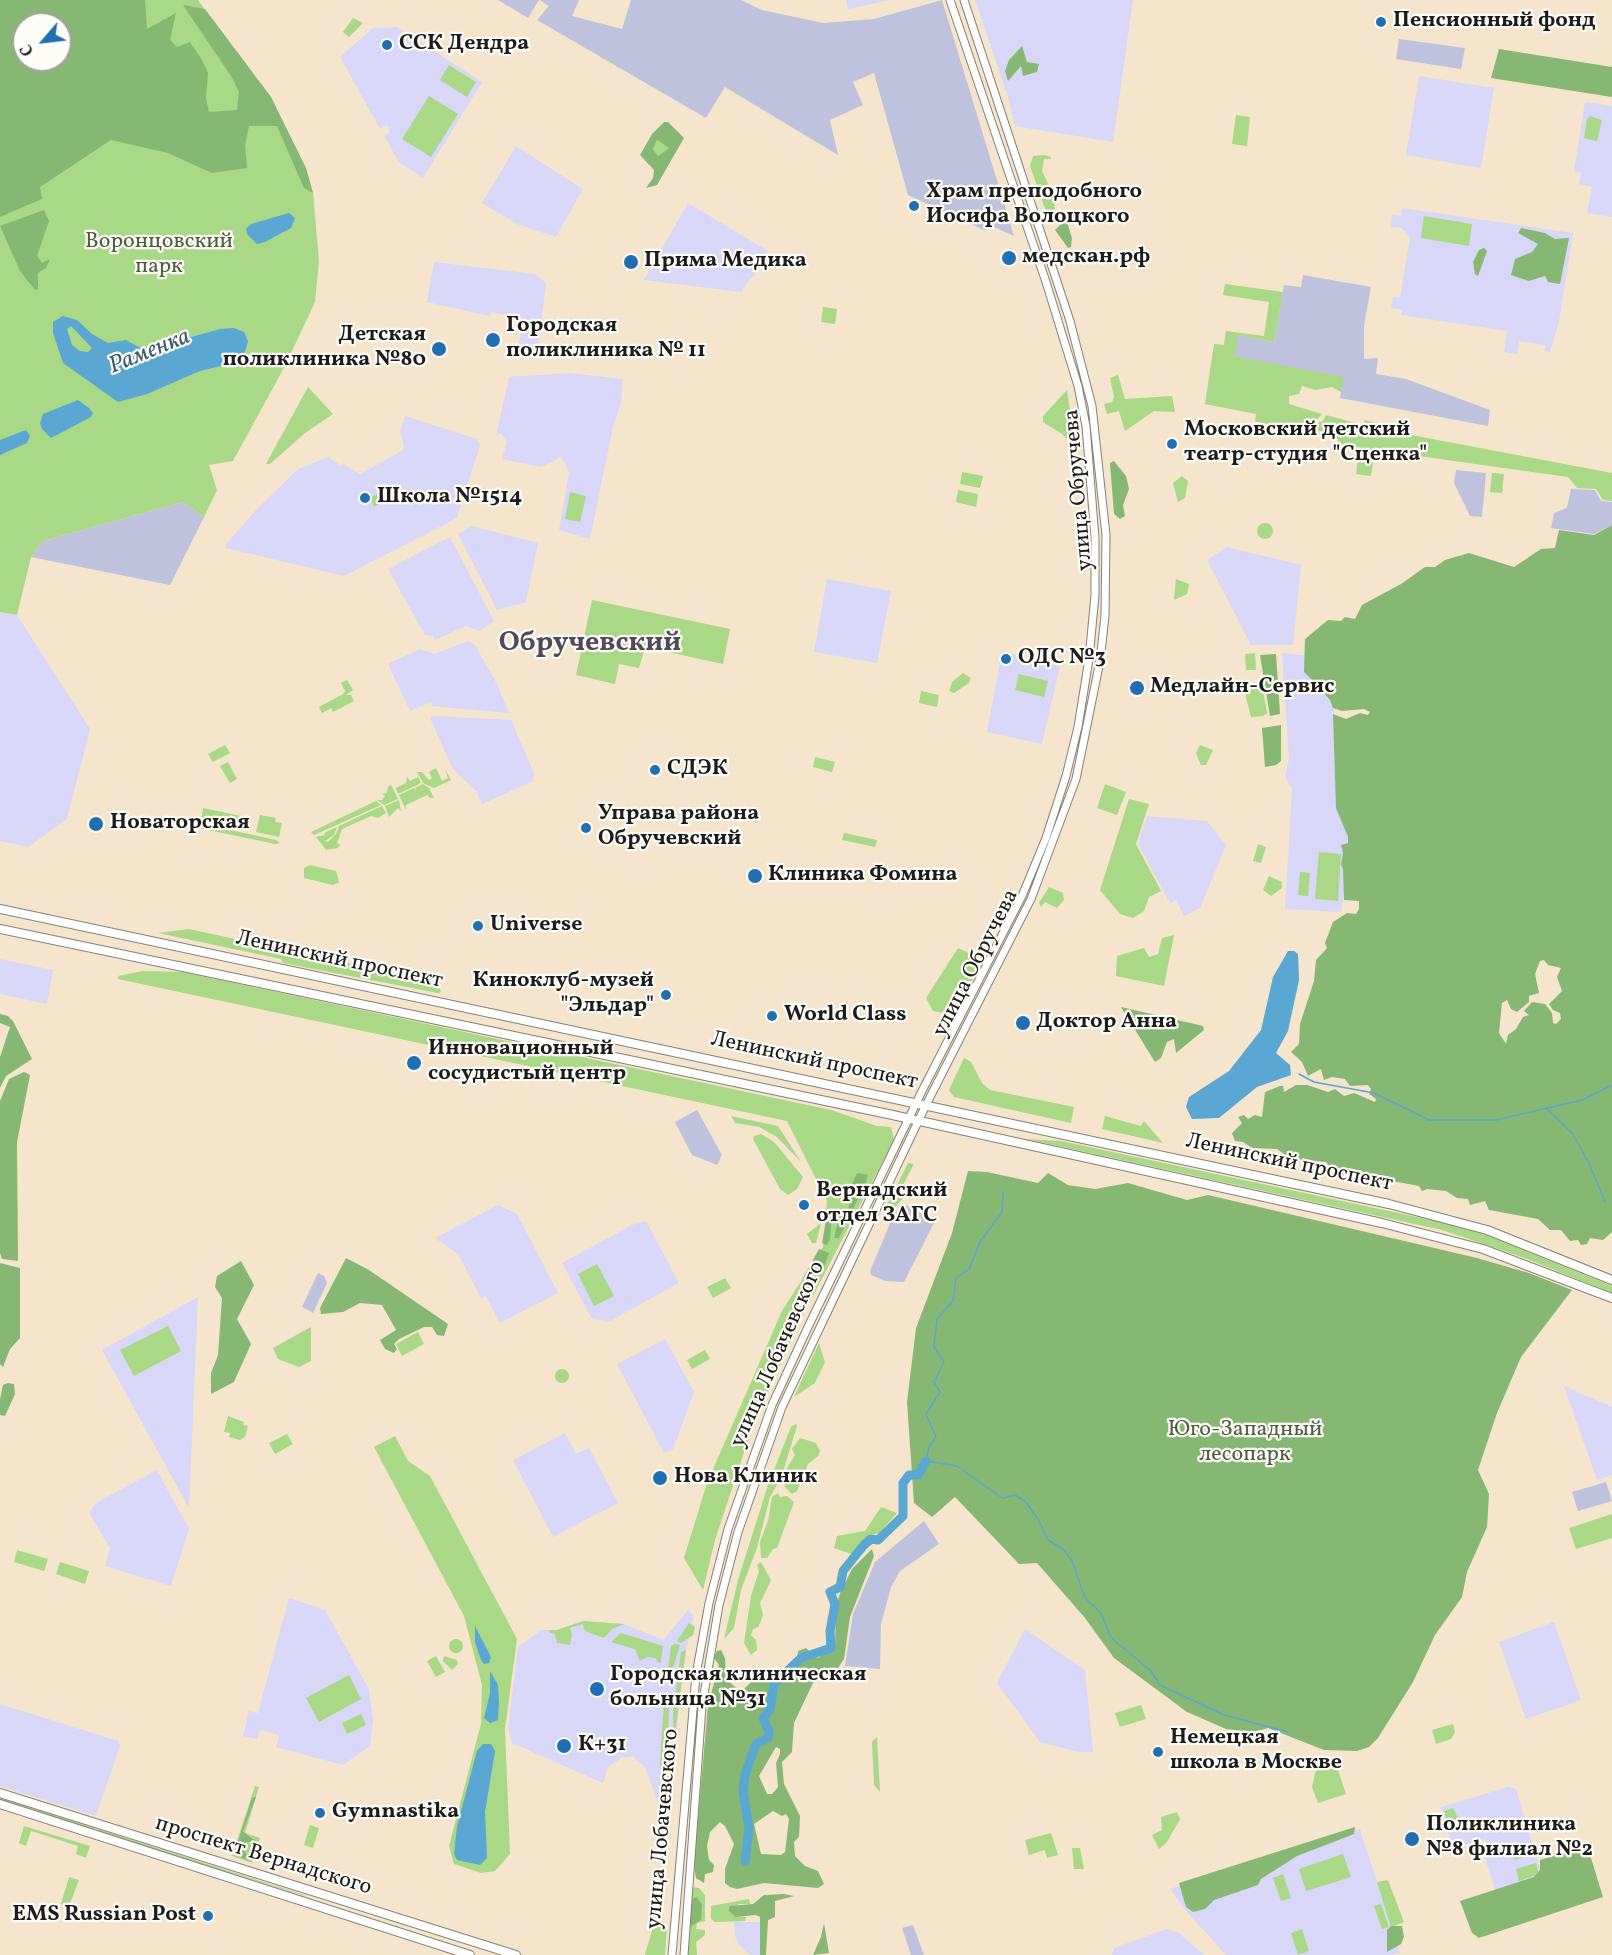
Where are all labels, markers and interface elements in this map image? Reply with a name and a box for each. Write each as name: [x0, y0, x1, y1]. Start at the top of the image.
place label: Пенсионный фонд: [1393, 9, 1596, 35]
north arrow: [12, 12, 72, 72]
marker: Пенсионный фонд: [1374, 15, 1388, 29]
place label: ССК Дендра: [399, 32, 529, 58]
marker: ССК Дендра: [380, 38, 394, 52]
text: С: [16, 40, 40, 59]
place label: Храм преподобного Иосифа Волоцкого: [926, 180, 1142, 231]
marker: Храм преподобного Иосифа Волоцкого: [907, 199, 921, 213]
park label: Воронцовский парк: [85, 230, 233, 282]
place label: медскан.рф: [1022, 245, 1150, 271]
place label: Прима Медика: [644, 249, 807, 275]
marker: медскан.рф: [1000, 249, 1018, 267]
marker: Прима Медика: [622, 253, 640, 271]
place label: Городская поликлиника № 11: [506, 314, 706, 366]
place label: Детская поликлиника №80: [223, 323, 426, 374]
water label: Раменка: [105, 324, 195, 382]
marker: Городская поликлиника № 11: [484, 331, 502, 349]
marker: Детская поликлиника №80: [430, 340, 448, 358]
street label: улица Обручева: [1060, 408, 1100, 572]
place label: Московский детский театр-студия "Сценка": [1184, 418, 1427, 470]
marker: Московский детский театр-студия "Сценка": [1165, 437, 1179, 451]
place label: Школа №1514: [377, 485, 522, 511]
marker: Школа №1514: [358, 491, 372, 505]
district label: Обручевский: [499, 628, 681, 662]
place label: ОДС №3: [1018, 646, 1106, 672]
marker: ОДС №3: [999, 652, 1013, 666]
place label: Медлайн-Сервис: [1150, 675, 1335, 701]
marker: Медлайн-Сервис: [1128, 679, 1146, 697]
place label: СДЭК: [667, 757, 728, 783]
marker: СДЭК: [648, 763, 662, 777]
place label: Управа района Обручевский: [598, 802, 759, 854]
place label: Новаторская: [110, 811, 250, 837]
marker: Новаторская: [87, 815, 105, 833]
marker: Управа района Обручевский: [579, 821, 593, 835]
place label: Клиника Фомина: [768, 863, 958, 889]
marker: Клиника Фомина: [746, 867, 764, 885]
street label: улица Обручева: [928, 886, 1026, 1042]
place label: Universe: [490, 913, 582, 939]
marker: Universe: [471, 919, 485, 933]
street label: Ленинский проспект: [233, 926, 445, 996]
place label: Киноклуб-музей "Эльдар": [473, 969, 654, 1020]
marker: Киноклуб-музей "Эльдар": [659, 988, 673, 1002]
place label: World Class: [784, 1003, 906, 1029]
marker: World Class: [765, 1009, 779, 1023]
place label: Доктор Анна: [1036, 1010, 1177, 1036]
marker: Доктор Анна: [1014, 1014, 1032, 1032]
street label: Ленинский проспект: [708, 1027, 920, 1097]
place label: Инновационный сосудистый центр: [428, 1037, 626, 1088]
marker: Инновационный сосудистый центр: [405, 1054, 423, 1072]
street label: Ленинский проспект: [1183, 1129, 1395, 1199]
place label: Вернадский отдел ЗАГС: [816, 1179, 947, 1230]
marker: Вернадский отдел ЗАГС: [797, 1198, 811, 1212]
street label: улица Лобачевского: [726, 1258, 832, 1452]
park label: Юго-Западный лесопарк: [1168, 1418, 1322, 1470]
place label: Нова Клиник: [674, 1465, 817, 1491]
marker: Нова Клиник: [651, 1469, 669, 1487]
place label: Городская клиническая больница №31: [610, 1663, 867, 1714]
marker: Городская клиническая больница №31: [588, 1680, 606, 1698]
place label: Немецкая школа в Москве: [1170, 1726, 1342, 1778]
street label: улица Лобачевского: [642, 1728, 686, 1930]
place label: К+31: [578, 1733, 626, 1759]
marker: К+31: [555, 1737, 573, 1755]
marker: Немецкая школа в Москве: [1151, 1745, 1165, 1759]
place label: Gymnastika: [332, 1800, 459, 1826]
marker: Gymnastika: [313, 1806, 327, 1820]
street label: проспект Вернадского: [152, 1811, 374, 1903]
place label: Поликлиника №8 филиал №2: [1426, 1813, 1593, 1864]
marker: Поликлиника №8 филиал №2: [1403, 1830, 1421, 1848]
place label: EMS Russian Post: [12, 1903, 196, 1929]
marker: EMS Russian Post: [201, 1909, 215, 1923]

